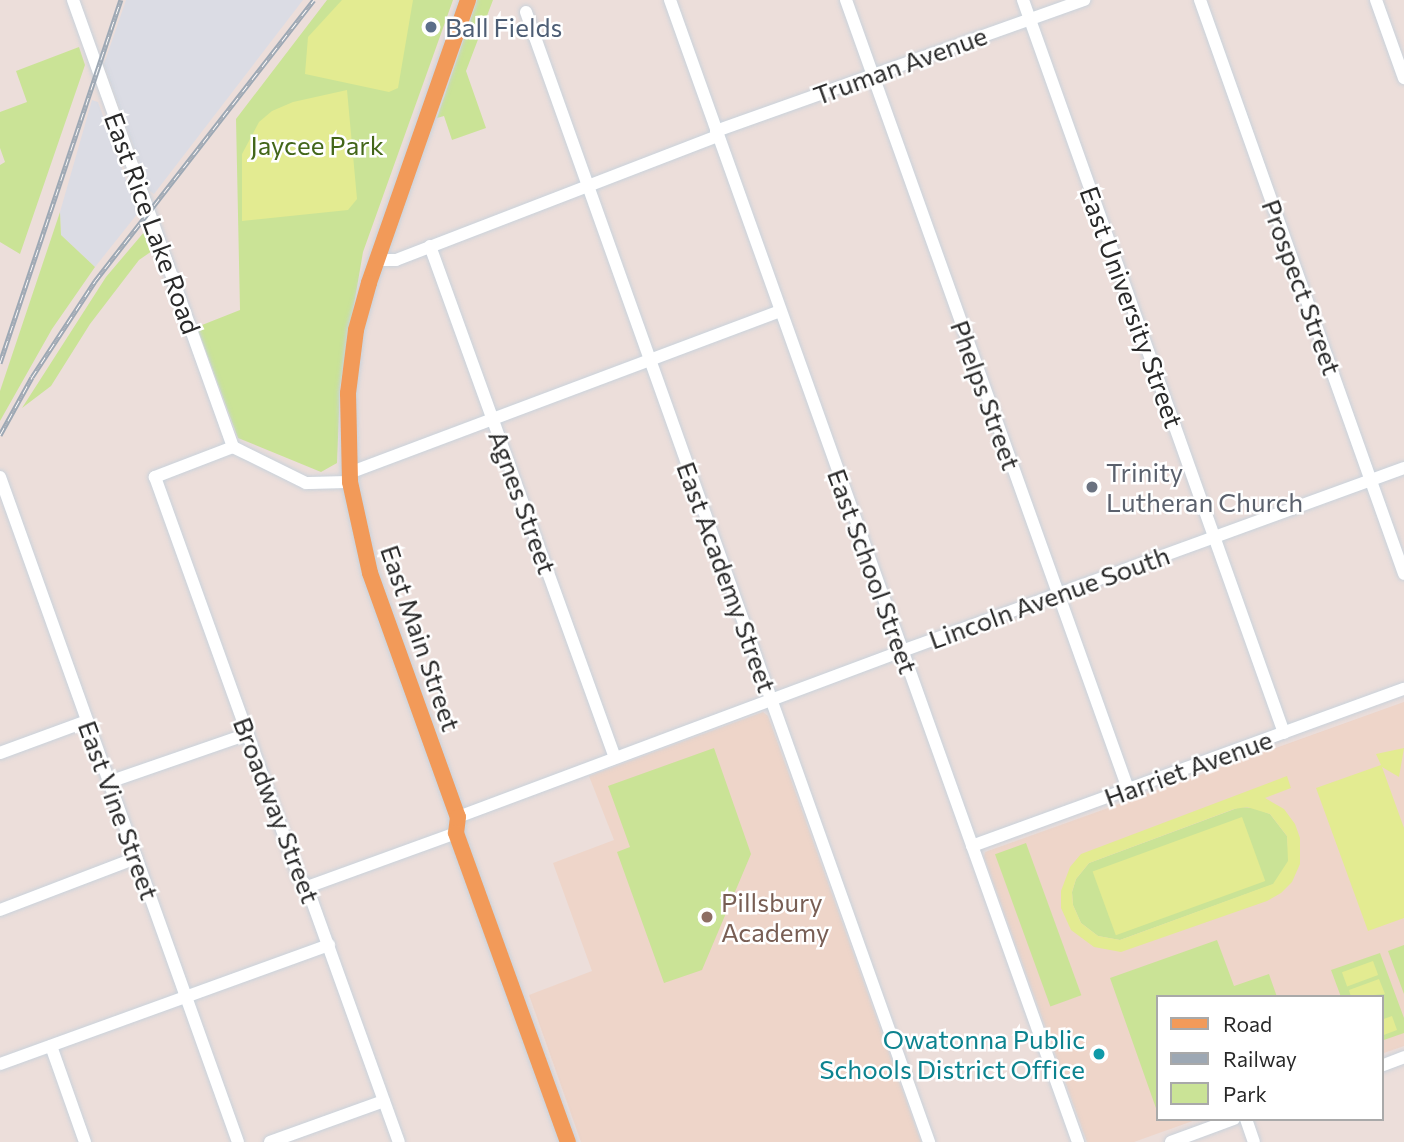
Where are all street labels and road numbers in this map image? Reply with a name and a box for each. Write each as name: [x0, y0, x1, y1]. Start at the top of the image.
street label: Truman Avenue: [809, 19, 991, 111]
street label: East Rice Lake Road: [98, 108, 208, 338]
street label: East University Street: [1074, 182, 1190, 432]
street label: Prospect Street: [1256, 195, 1348, 379]
street label: Phelps Street: [945, 316, 1027, 474]
street label: Agnes Street: [483, 426, 563, 578]
street label: East Academy Street: [671, 457, 783, 697]
street label: East School Street: [821, 464, 925, 678]
street label: Lincoln Avenue South: [924, 539, 1174, 655]
street label: East Main Street: [375, 541, 467, 735]
street label: Broadway Street: [227, 713, 327, 907]
street label: East Vine Street: [72, 716, 166, 904]
street label: Harriet Avenue: [1100, 723, 1276, 813]

